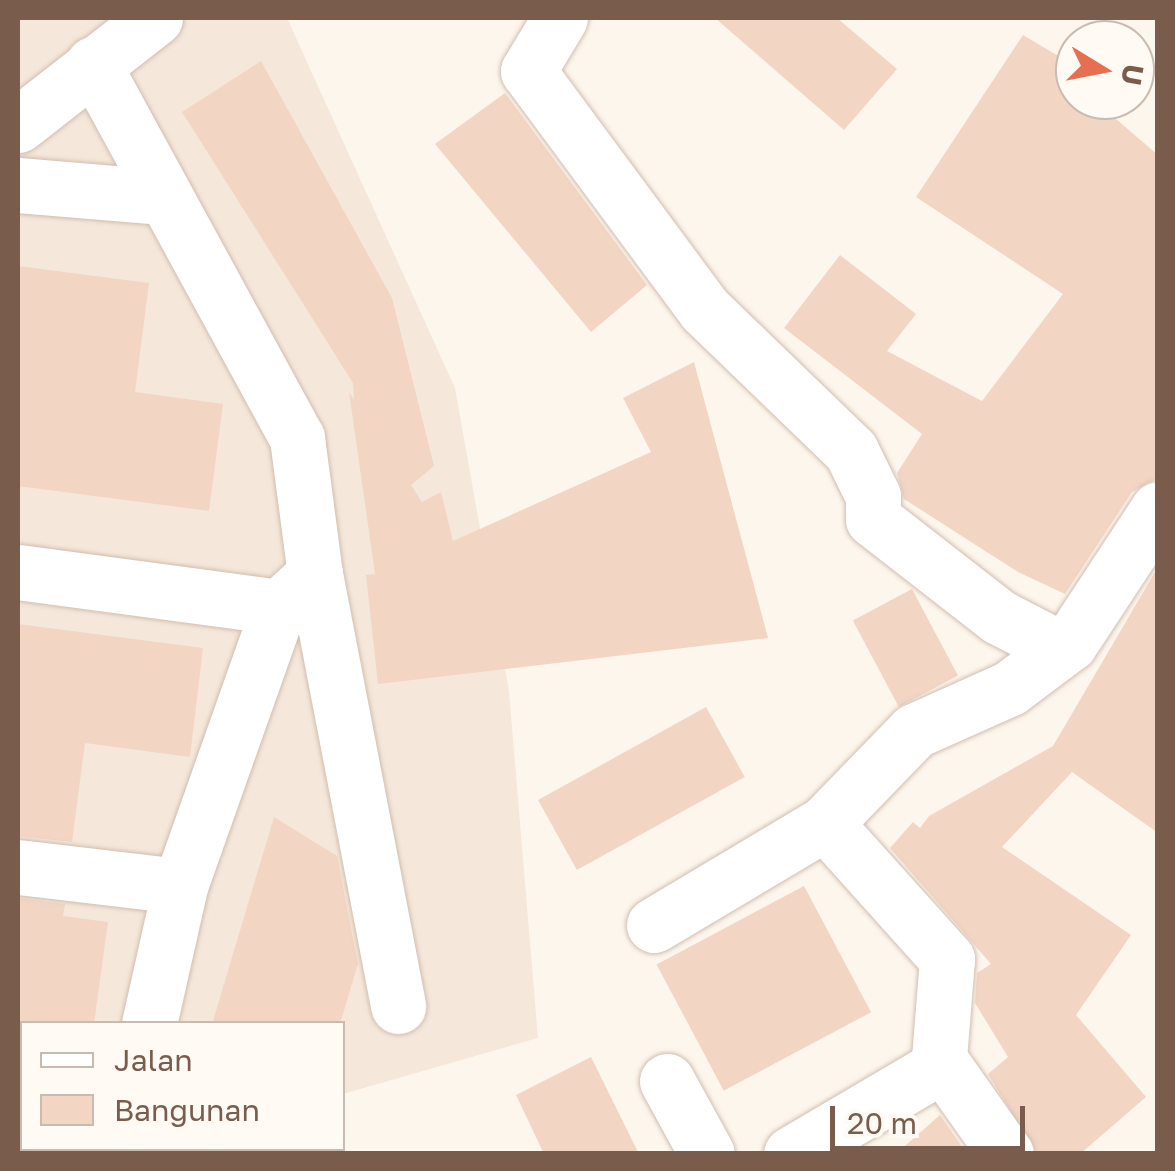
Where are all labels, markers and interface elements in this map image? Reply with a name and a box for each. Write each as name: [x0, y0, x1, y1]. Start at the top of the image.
north arrow: [1055, 20, 1155, 120]
text: U: [1115, 62, 1151, 88]
legend: [20, 1021, 345, 1151]
text: Jalan: [114, 1042, 193, 1078]
scale bar: [835, 1086, 1030, 1148]
text: Bangunan: [114, 1092, 260, 1128]
text: 20 m: [847, 1105, 917, 1141]

